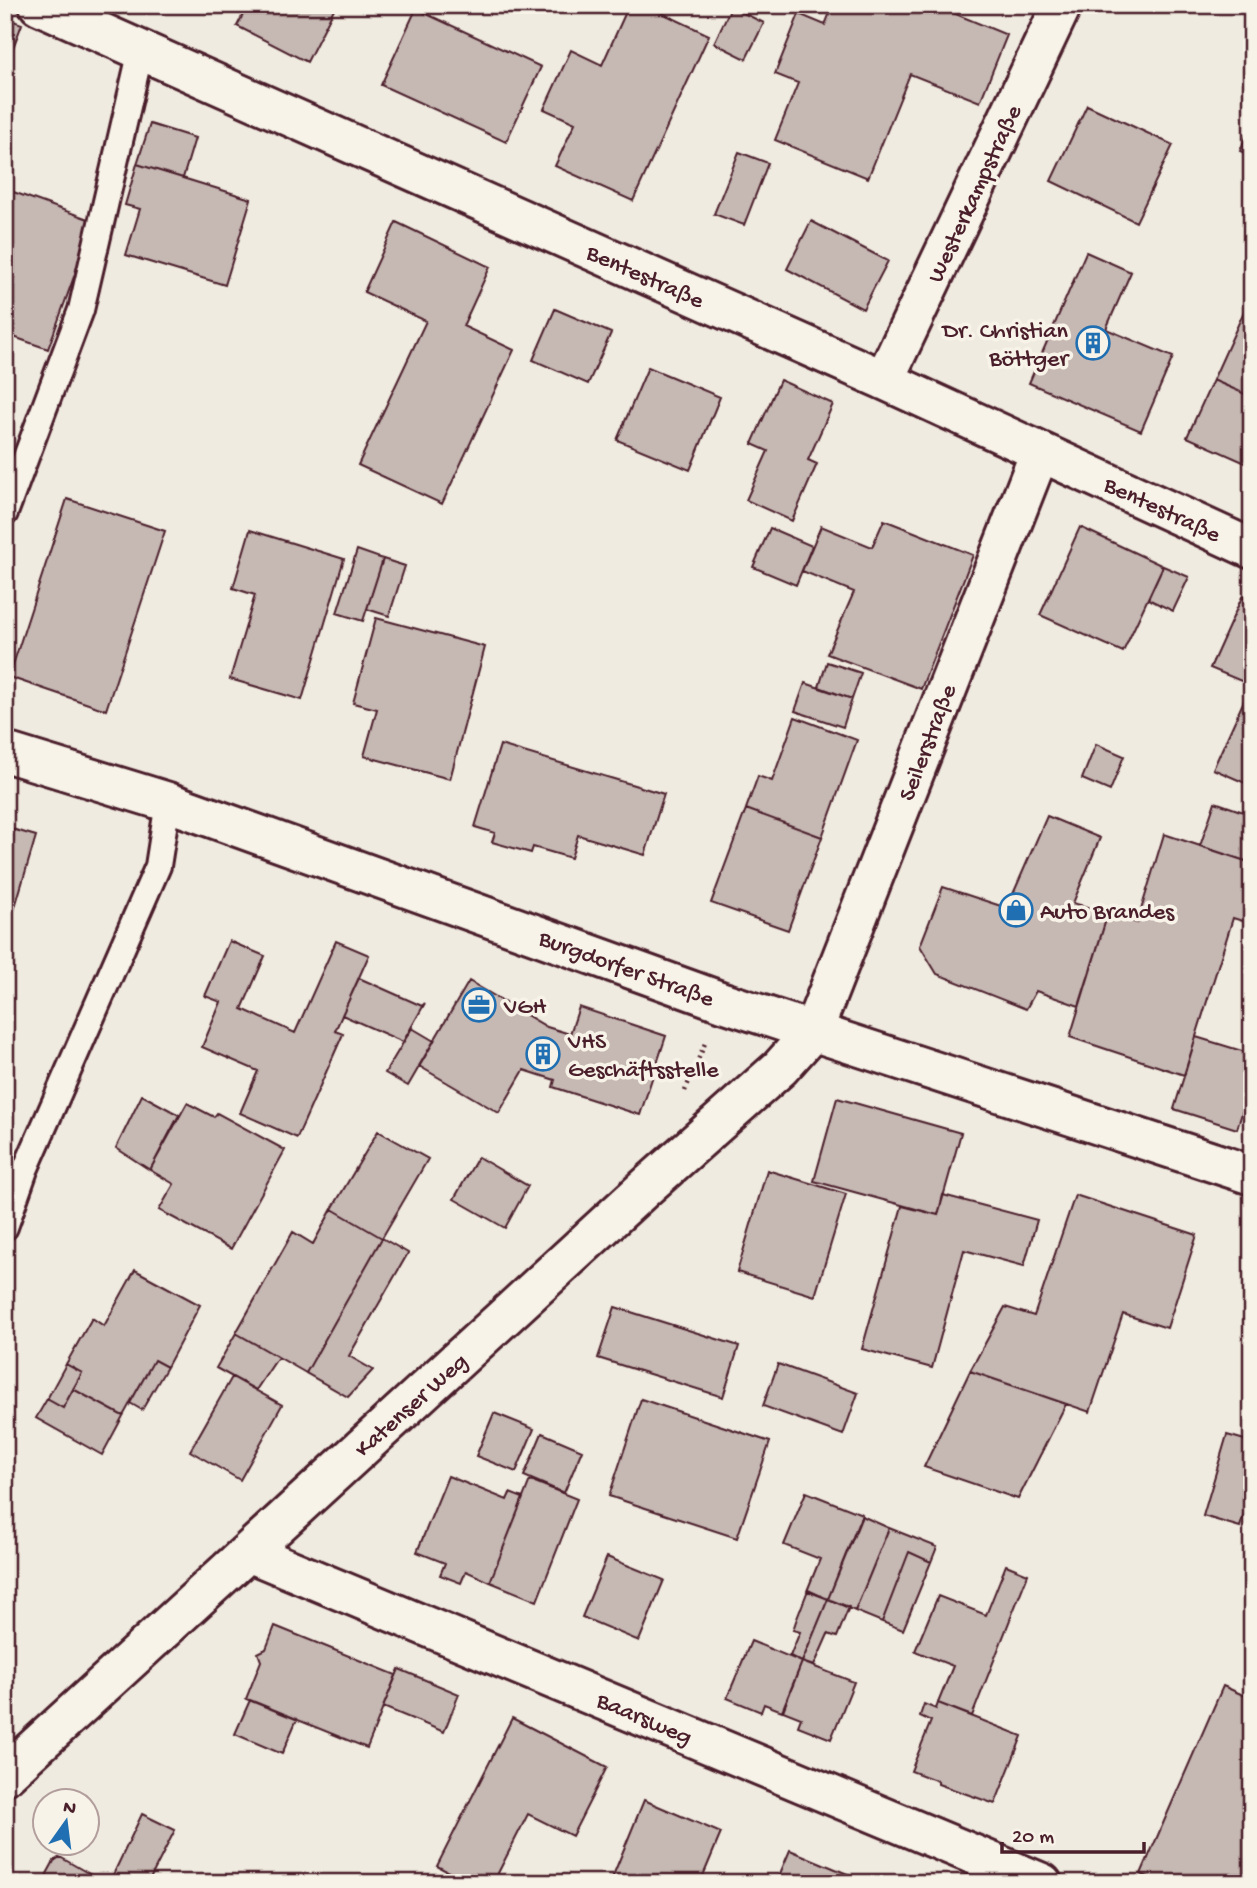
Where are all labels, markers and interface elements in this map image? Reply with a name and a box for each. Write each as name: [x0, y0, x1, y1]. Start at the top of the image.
street label: Westerkampstraße: [922, 101, 1030, 288]
street label: Bentestraße: [580, 239, 708, 317]
place label: Dr. Christian Böttger: [940, 318, 1071, 375]
building icon: Dr. Christian Böttger: [1074, 324, 1112, 362]
street label: Bentestraße: [1098, 471, 1225, 551]
street label: Seilerstraße: [894, 680, 965, 806]
shop icon: Auto Brandes: [997, 891, 1035, 929]
place label: Auto Brandes: [1040, 899, 1175, 928]
street label: Burgdorfer Straße: [533, 925, 718, 1016]
office icon: VGH: [460, 986, 498, 1024]
place label: VGH: [503, 994, 546, 1023]
place label: VHS Geschäftsstelle: [567, 1029, 719, 1086]
building icon: VHS Geschäftsstelle: [524, 1035, 562, 1073]
street label: Katenser Weg: [350, 1348, 475, 1465]
street label: Baarsweg: [591, 1687, 696, 1753]
north arrow: [32, 1786, 102, 1856]
text: N: [60, 1796, 78, 1822]
scale bar: [1002, 1811, 1143, 1855]
text: 20 m: [1012, 1826, 1054, 1851]

